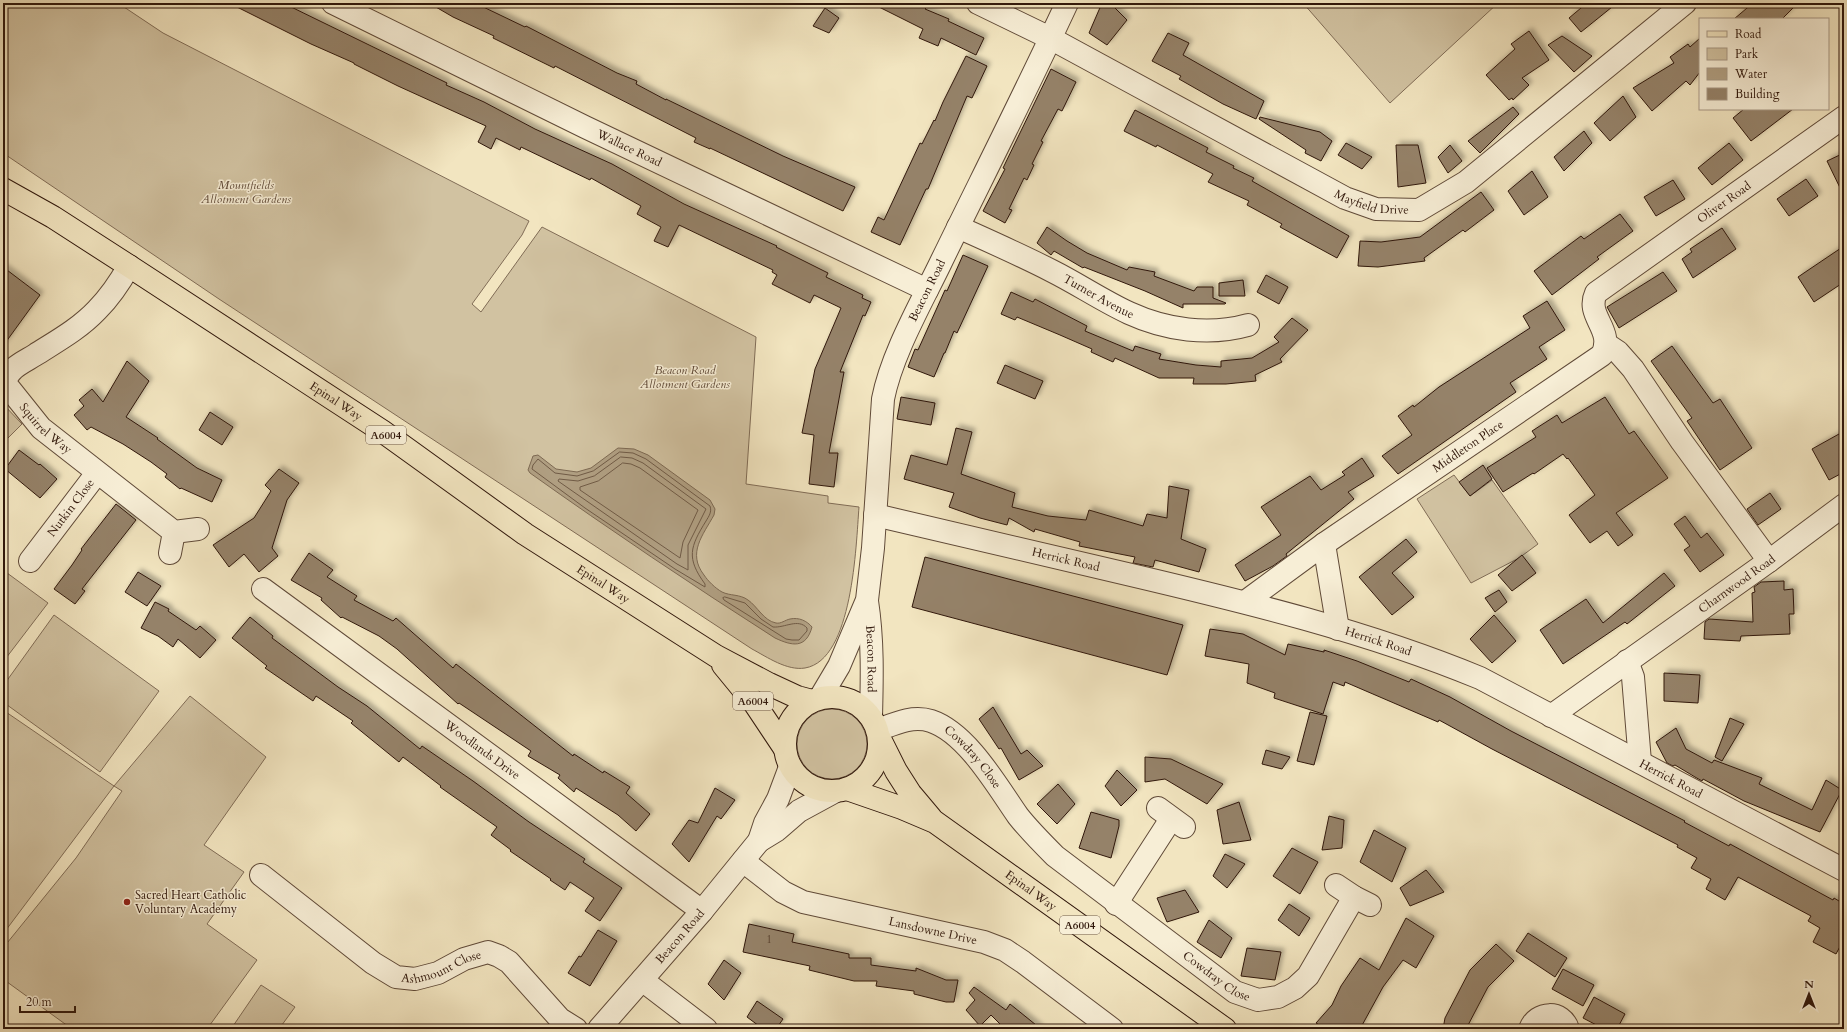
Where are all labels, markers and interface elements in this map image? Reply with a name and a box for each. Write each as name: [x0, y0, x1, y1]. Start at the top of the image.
legend: [1699, 18, 1829, 110]
text: Road: [1735, 26, 1762, 42]
text: Park: [1735, 46, 1759, 62]
text: Water: [1734, 66, 1768, 82]
text: Building: [1735, 86, 1780, 102]
street label: Wallace Road: [593, 125, 665, 171]
park label: Mountfields Allotment Gardens: [200, 177, 291, 207]
street label: Oliver Road: [1694, 177, 1754, 227]
street label: Mayfield Drive: [1331, 186, 1409, 218]
street label: Beacon Road: [905, 256, 949, 324]
street label: Turner Avenue: [1060, 270, 1137, 322]
park label: Beacon Road Allotment Gardens: [639, 362, 730, 392]
street label: Epinal Way: [306, 378, 366, 425]
street label: Squirrel Way: [16, 399, 76, 458]
street label: Middleton Place: [1429, 416, 1507, 476]
road number: A6004: [366, 426, 406, 444]
street label: Nutkin Close: [43, 476, 98, 540]
street label: Herrick Road: [1030, 544, 1102, 575]
street label: Charnwood Road: [1695, 551, 1779, 617]
street label: Epinal Way: [574, 561, 634, 607]
street label: Herrick Road: [1343, 623, 1414, 660]
street label: Beacon Road: [862, 625, 880, 693]
road number: A6004: [733, 692, 773, 710]
street label: Woodlands Drive: [440, 716, 524, 783]
street label: Cowdray Close: [941, 722, 1005, 791]
street label: Herrick Road: [1637, 755, 1706, 802]
street label: Epinal Way: [1002, 867, 1061, 915]
place label: Sacred Heart Catholic Voluntary Academy: [135, 887, 247, 917]
marker: Sacred Heart Catholic Voluntary Academy: [122, 897, 132, 907]
street label: Beacon Road: [652, 905, 708, 967]
street label: Lansdowne Drive: [887, 913, 979, 948]
road number: A6004: [1060, 916, 1100, 934]
house number: 1: [766, 933, 772, 947]
street label: Ashmount Close: [401, 946, 483, 987]
street label: Cowdray Close: [1180, 947, 1252, 1005]
north arrow: [1789, 974, 1829, 1014]
text: N: [1804, 977, 1814, 992]
scale bar: [20, 988, 75, 1014]
text: 20 m: [26, 994, 53, 1010]

